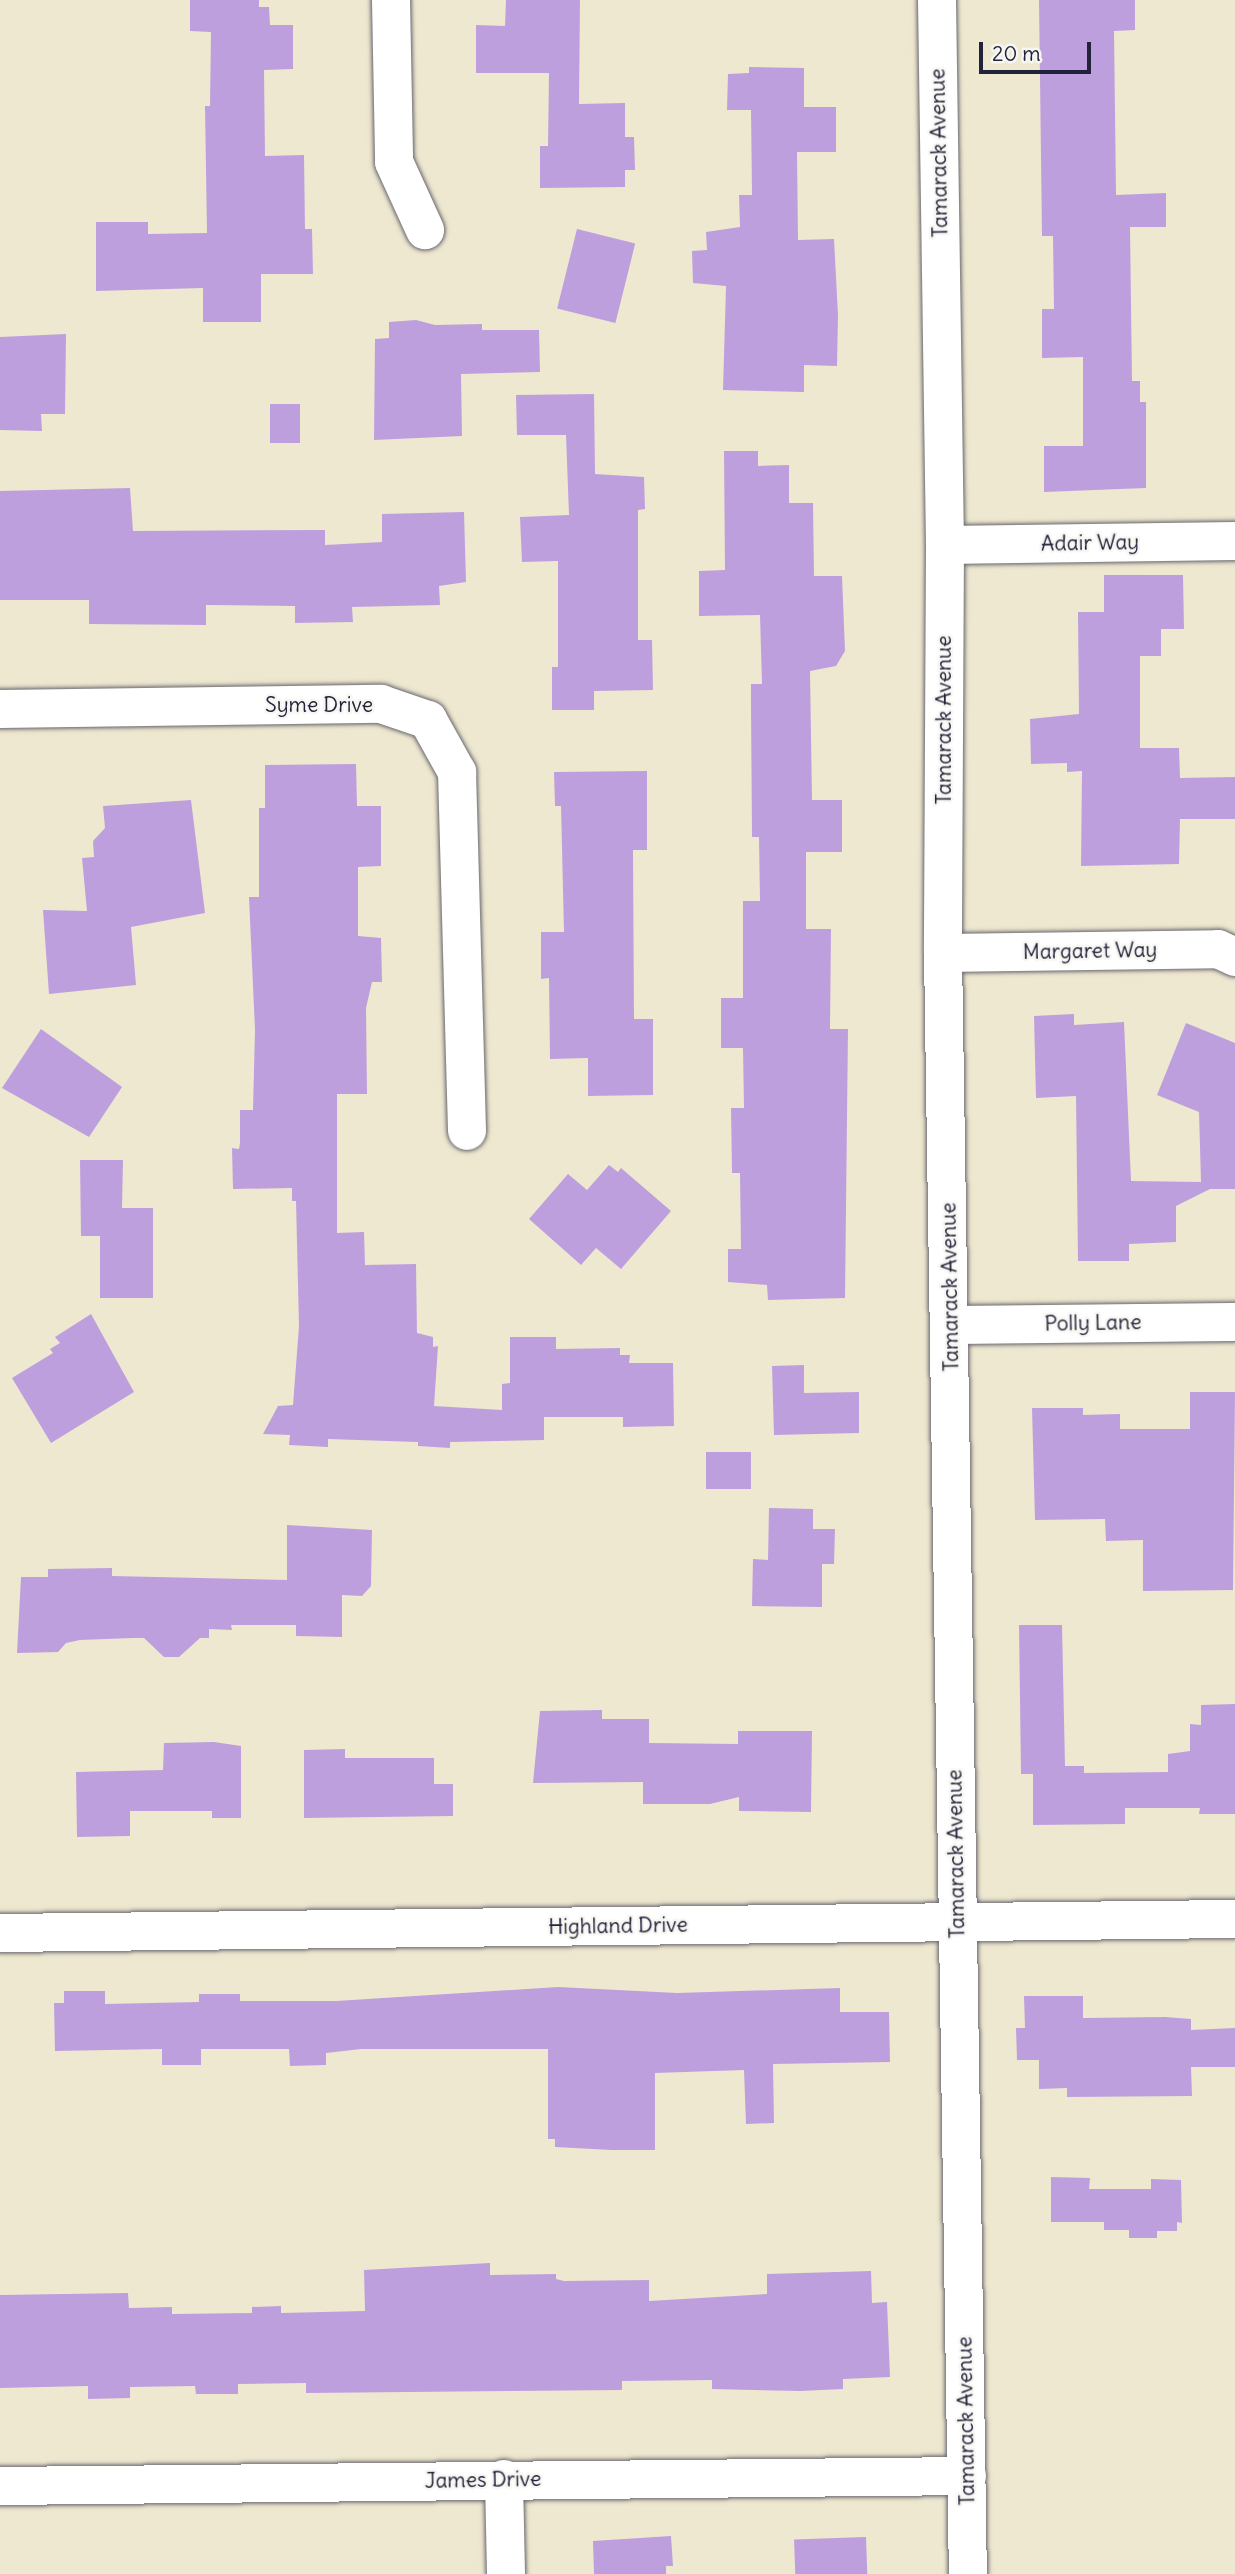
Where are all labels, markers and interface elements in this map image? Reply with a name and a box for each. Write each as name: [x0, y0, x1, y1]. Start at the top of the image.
scale bar: [983, 28, 1095, 72]
text: 20 m: [992, 40, 1041, 67]
street label: Tamarack Avenue: [925, 68, 953, 238]
street label: Adair Way: [1041, 530, 1139, 556]
street label: Tamarack Avenue: [931, 635, 957, 805]
street label: Syme Drive: [265, 692, 373, 718]
street label: Margaret Way: [1023, 937, 1157, 965]
street label: Tamarack Avenue: [936, 1202, 964, 1372]
street label: Polly Lane: [1044, 1310, 1142, 1336]
street label: Tamarack Avenue: [942, 1769, 970, 1939]
street label: Highland Drive: [548, 1912, 688, 1940]
street label: Tamarack Avenue: [952, 2336, 980, 2506]
street label: James Drive: [425, 2466, 541, 2494]

